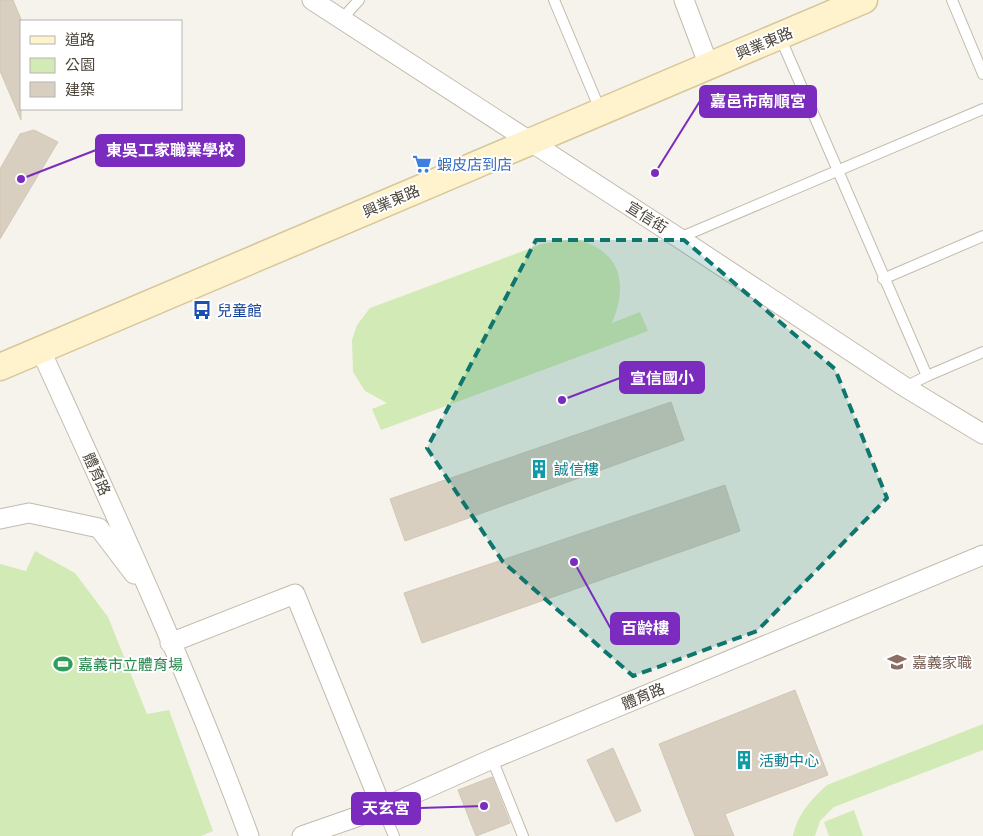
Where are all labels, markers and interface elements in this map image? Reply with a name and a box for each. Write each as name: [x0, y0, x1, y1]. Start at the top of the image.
legend: [20, 20, 182, 110]
street label: 興業東路: [733, 23, 795, 63]
text: 道路: [65, 31, 95, 48]
text: 公園: [65, 56, 95, 73]
text: 建築: [65, 81, 95, 98]
callout: 嘉邑市南順宮: [700, 86, 816, 117]
text: 嘉邑市南順宮: [710, 92, 806, 110]
callout: 東吳工家職業學校: [96, 135, 244, 166]
text: 東吳工家職業學校: [106, 141, 235, 159]
supermarket icon: 蝦皮店到店: [411, 153, 433, 175]
place label: 蝦皮店到店: [437, 156, 512, 173]
street label: 興業東路: [360, 181, 422, 221]
street label: 宣信街: [623, 198, 671, 236]
bus stop icon: 兒童館: [191, 299, 213, 321]
place label: 兒童館: [217, 302, 262, 319]
callout: 宣信國小: [620, 362, 704, 393]
text: 宣信國小: [630, 369, 694, 387]
street label: 體育路: [80, 450, 114, 498]
building icon: 誠信樓: [528, 458, 550, 480]
place label: 誠信樓: [554, 461, 599, 478]
callout: 百齡樓: [611, 613, 679, 644]
text: 百齡樓: [621, 619, 669, 637]
school or university icon: 嘉義家職: [886, 651, 908, 673]
sports icon: 嘉義市立體育場: [52, 653, 74, 675]
place label: 嘉義家職: [912, 654, 972, 671]
place label: 嘉義市立體育場: [78, 656, 183, 673]
street label: 體育路: [619, 679, 667, 713]
building icon: 活動中心: [733, 749, 755, 771]
place label: 活動中心: [759, 752, 819, 769]
callout: 天玄宮: [352, 793, 420, 824]
text: 天玄宮: [362, 799, 410, 817]

